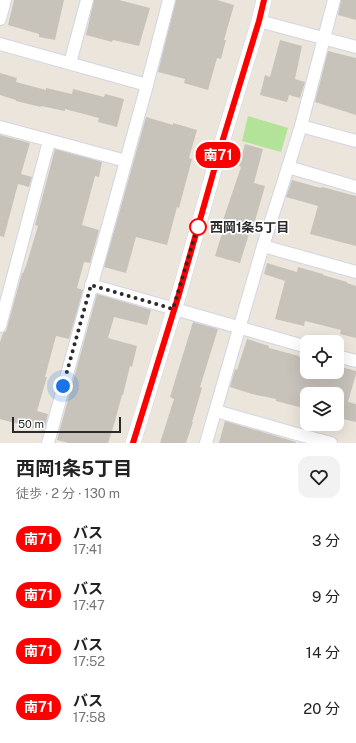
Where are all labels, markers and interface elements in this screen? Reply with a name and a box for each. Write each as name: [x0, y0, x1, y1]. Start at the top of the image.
line badge: 南71: [195, 142, 241, 168]
text: 南71: [204, 147, 232, 163]
marker: 西岡1条5丁目: [189, 218, 207, 236]
place label: 西岡1条5丁目: [210, 220, 289, 235]
map controls: [300, 335, 344, 431]
button: locate: [300, 335, 344, 379]
your location: [53, 376, 73, 396]
button: layers: [300, 387, 344, 431]
scale bar: [12, 415, 121, 434]
text: 50 m: [18, 418, 44, 430]
button: heart: [298, 456, 340, 498]
text: 西岡1条5丁目: [16, 457, 132, 479]
text: 徒歩 · 2 分 · 130 m: [16, 486, 120, 501]
text: バス: [73, 524, 103, 541]
text: 南71: [24, 531, 53, 547]
text: 3 分: [312, 532, 340, 549]
text: 17:41: [73, 542, 102, 557]
text: バス: [73, 580, 103, 597]
text: 南71: [24, 587, 53, 603]
text: 9 分: [312, 588, 340, 605]
text: 17:47: [73, 598, 105, 613]
text: バス: [73, 636, 103, 653]
text: 南71: [24, 643, 53, 659]
text: 14 分: [306, 644, 340, 661]
text: 17:52: [73, 654, 105, 669]
text: バス: [73, 692, 103, 709]
text: 南71: [24, 699, 53, 715]
text: 20 分: [303, 700, 340, 717]
text: 17:58: [73, 710, 106, 725]

